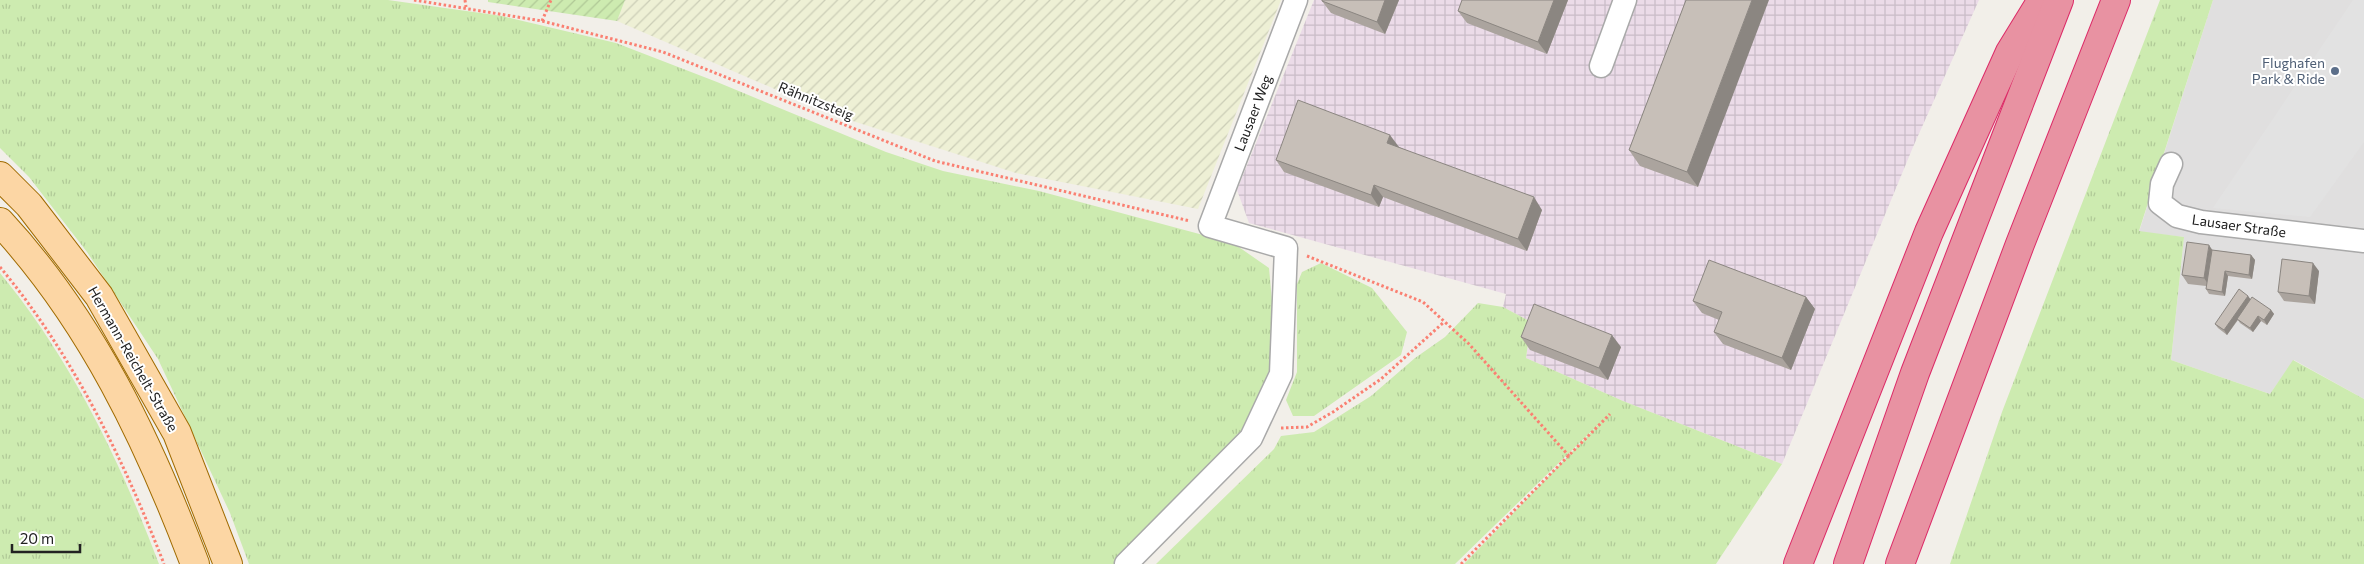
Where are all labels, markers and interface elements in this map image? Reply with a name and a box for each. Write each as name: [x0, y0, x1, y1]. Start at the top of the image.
place label: Flughafen Park & Ride: [2252, 54, 2325, 87]
marker: Flughafen Park & Ride: [2329, 65, 2341, 77]
street label: Lausaer Weg: [1230, 72, 1275, 154]
street label: Rähnitzsteig: [776, 78, 857, 123]
street label: Lausaer Straße: [2191, 210, 2287, 241]
street label: Hermann-Reichelt-Straße: [85, 283, 182, 434]
scale bar: [12, 522, 80, 554]
text: 20 m: [20, 529, 54, 547]

